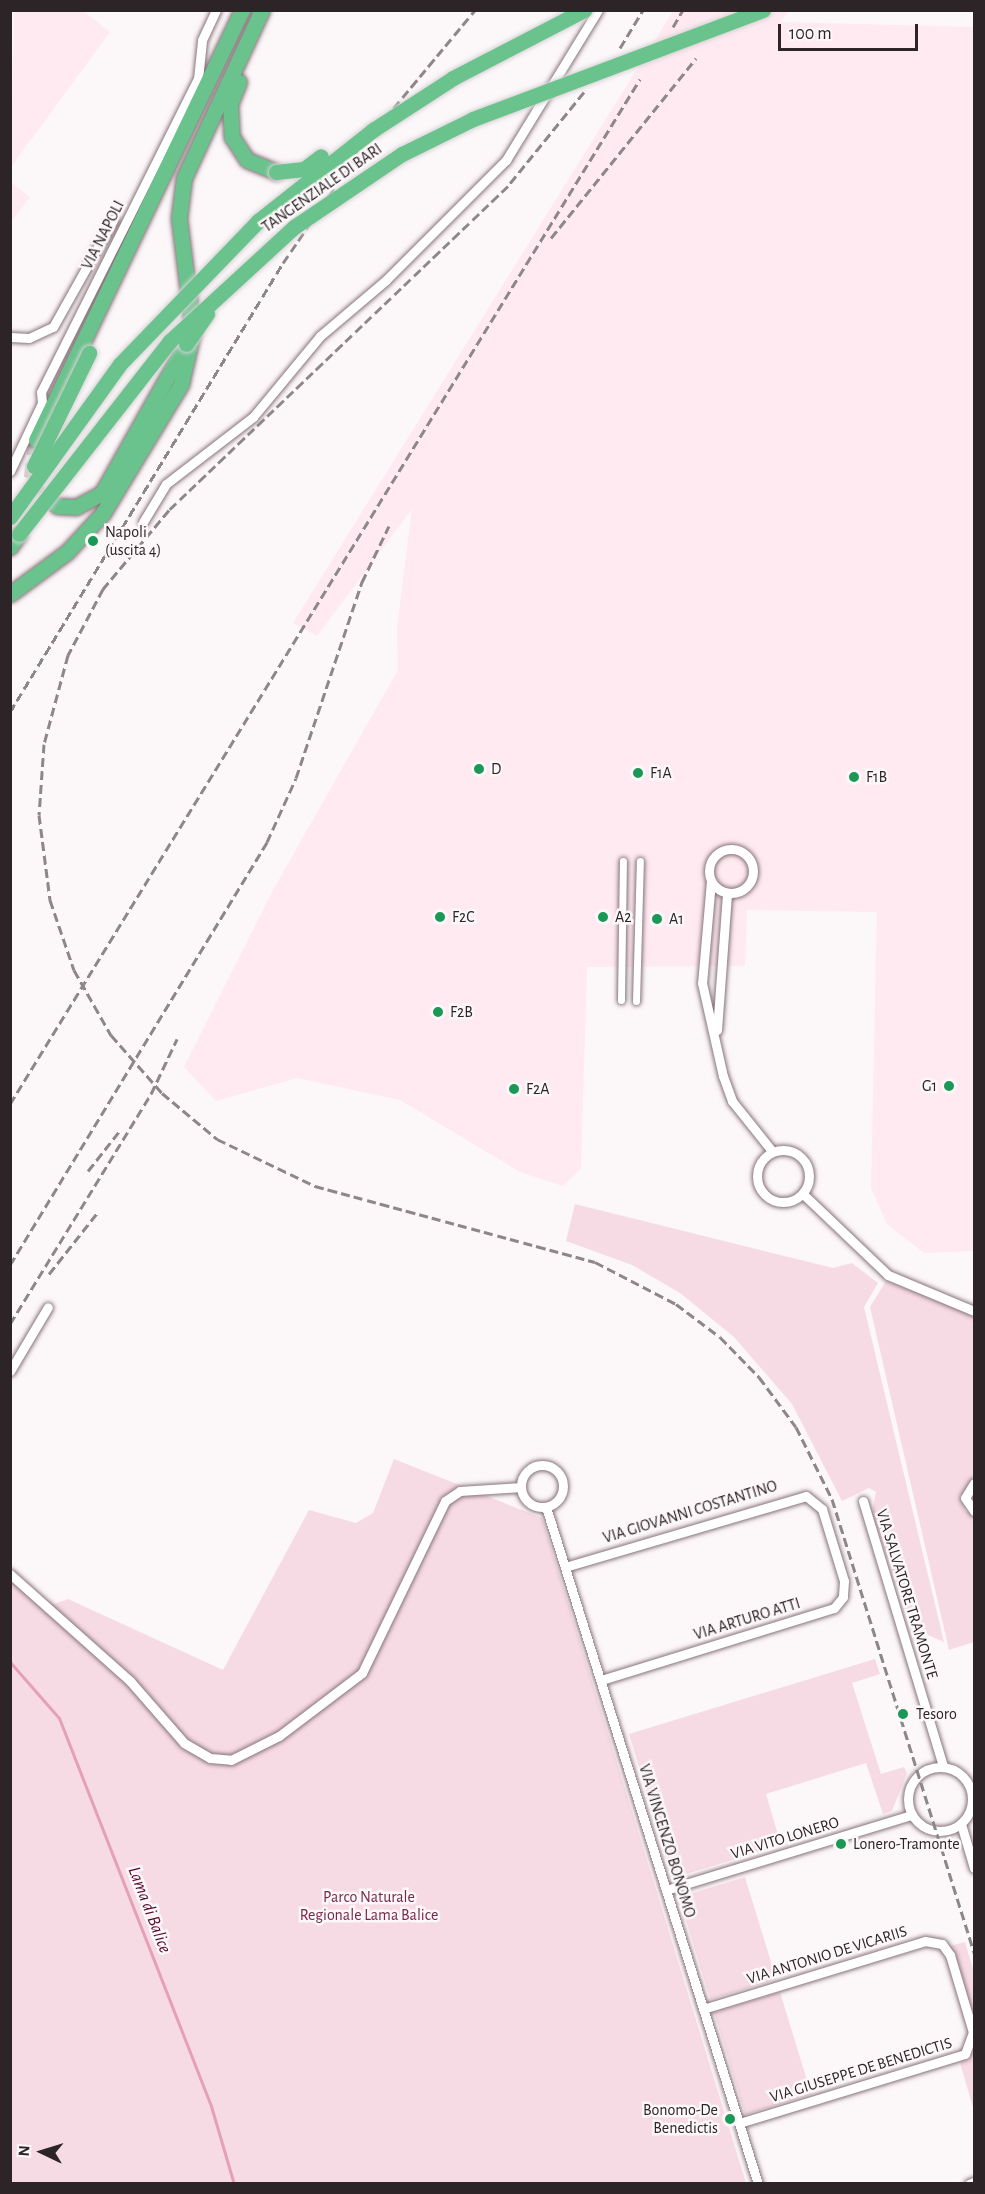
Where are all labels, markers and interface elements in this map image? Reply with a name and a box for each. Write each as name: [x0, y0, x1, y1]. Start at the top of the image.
scale bar: [781, 12, 920, 50]
text: 100 m: [789, 25, 832, 43]
street label: TANGENZIALE DI BARI: [258, 139, 386, 237]
street label: VIA NAPOLI: [77, 197, 129, 273]
place label: Napoli (uscita 4): [105, 522, 161, 560]
marker: Napoli (uscita 4): [86, 534, 100, 548]
place label: D: [491, 759, 501, 779]
marker: D: [472, 762, 486, 776]
place label: F1A: [650, 763, 672, 783]
marker: F1A: [631, 766, 645, 780]
place label: F1B: [866, 767, 887, 787]
marker: F1B: [847, 770, 861, 784]
place label: F2C: [452, 907, 475, 927]
place label: A2: [615, 907, 632, 927]
place label: A1: [669, 909, 684, 929]
marker: F2C: [433, 910, 447, 924]
marker: A2: [596, 910, 610, 924]
marker: A1: [650, 912, 664, 926]
place label: F2B: [450, 1002, 473, 1022]
marker: F2B: [431, 1005, 445, 1019]
place label: G1: [922, 1076, 937, 1096]
place label: F2A: [526, 1079, 549, 1099]
marker: G1: [942, 1079, 956, 1093]
marker: F2A: [507, 1082, 521, 1096]
street label: VIA GIOVANNI COSTANTINO: [601, 1476, 779, 1548]
street label: VIA SALVATORE TRAMONTE: [872, 1507, 942, 1681]
street label: VIA ARTURO ATTI: [691, 1594, 803, 1644]
place label: Tesoro: [916, 1704, 957, 1724]
marker: Tesoro: [894, 1705, 912, 1723]
street label: VIA VINCENZO BONOMO: [634, 1762, 700, 1920]
street label: VIA VITO LONERO: [729, 1812, 841, 1864]
place label: Lonero-Tramonte: [853, 1834, 960, 1854]
marker: Lonero-Tramonte: [834, 1837, 848, 1851]
water label: Lama di Balice: [123, 1864, 175, 1956]
park label: Parco Naturale Regionale Lama Balice: [300, 1887, 438, 1925]
street label: VIA ANTONIO DE VICARIIS: [745, 1921, 909, 1989]
street label: VIA GIUSEPPE DE BENEDICTIS: [768, 2033, 954, 2107]
place label: Bonomo-De Benedictis: [643, 2100, 718, 2138]
marker: Bonomo-De Benedictis: [723, 2112, 737, 2126]
north arrow: [12, 2122, 72, 2182]
text: N: [16, 2145, 32, 2157]

